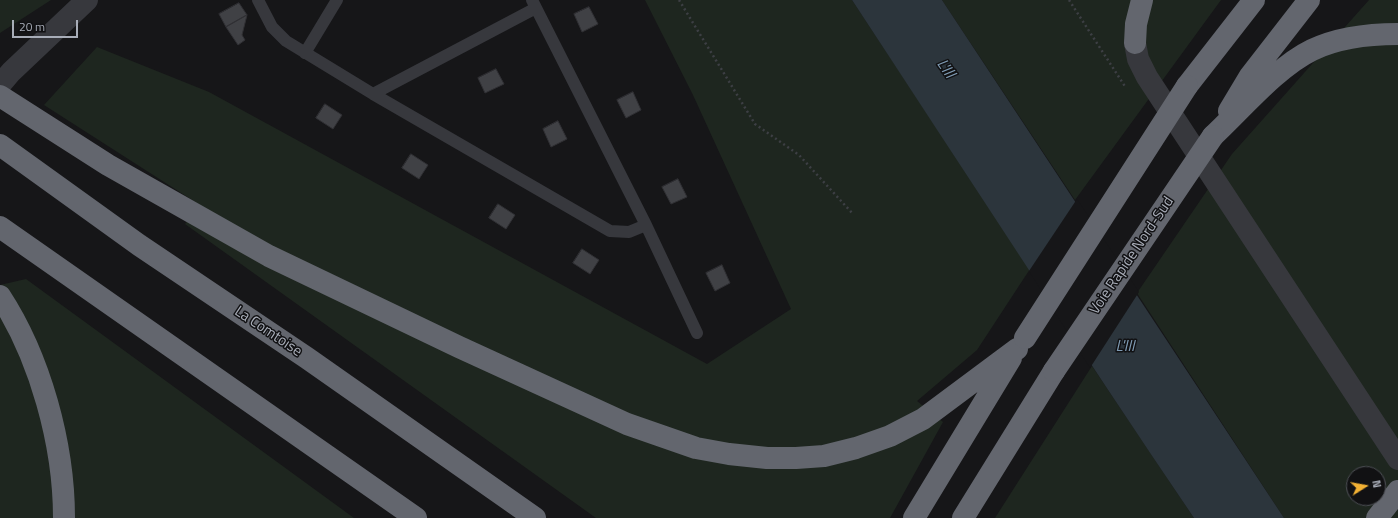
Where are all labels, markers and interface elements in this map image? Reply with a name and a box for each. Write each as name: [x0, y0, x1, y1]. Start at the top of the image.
scale bar: [14, 12, 80, 38]
text: 20 m: [19, 17, 45, 36]
water label: L'Ill: [932, 56, 958, 82]
street label: Voie Rapide Nord-Sud: [1086, 194, 1178, 318]
street label: La Comtoise: [231, 303, 305, 361]
water label: L'Ill: [1116, 337, 1134, 357]
north arrow: [1346, 466, 1386, 506]
text: N: [1368, 479, 1385, 489]

